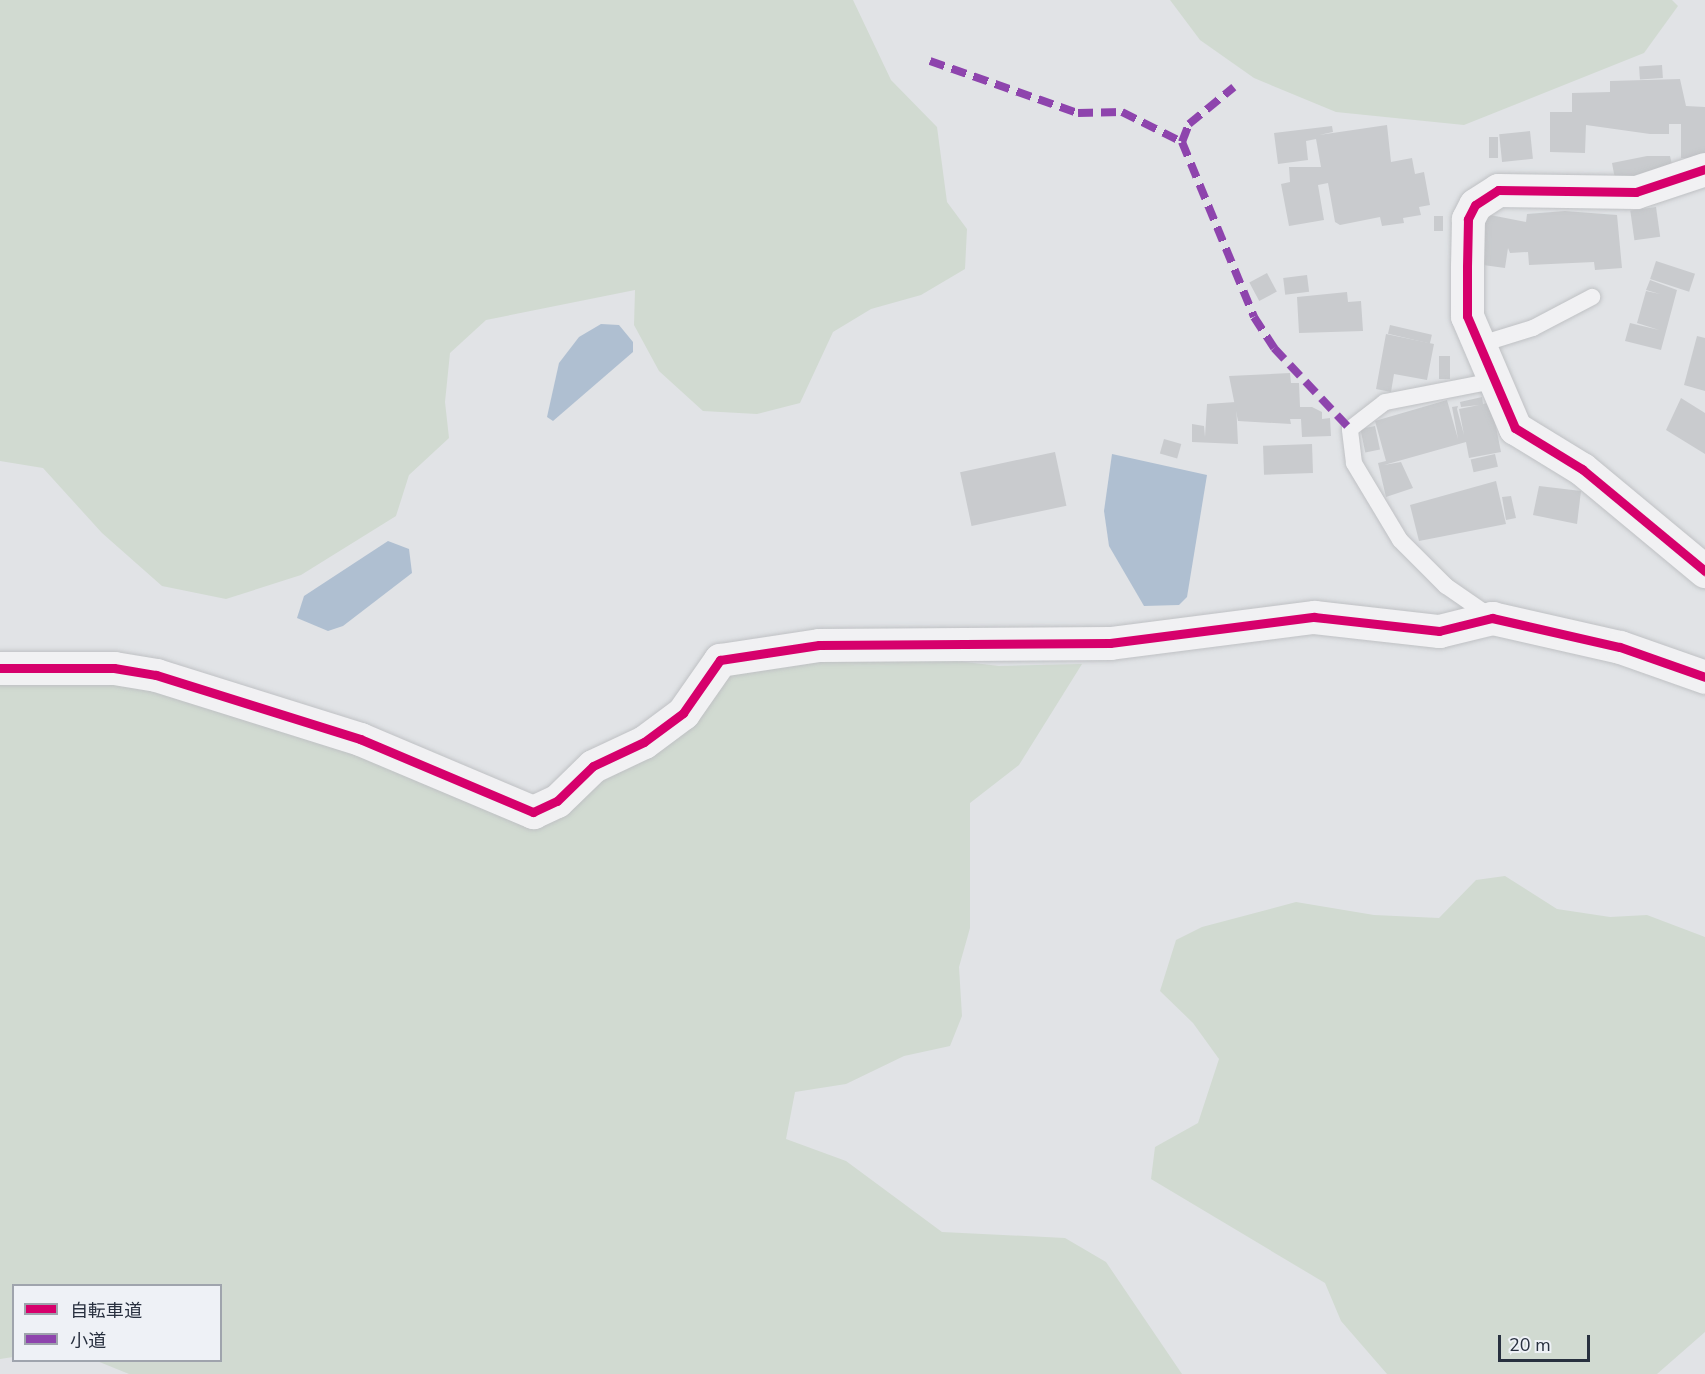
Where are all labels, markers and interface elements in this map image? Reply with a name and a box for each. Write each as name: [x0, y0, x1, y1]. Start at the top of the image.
legend: [12, 1284, 222, 1362]
text: 自転車道: [70, 1299, 142, 1323]
scale bar: [1501, 1323, 1592, 1361]
text: 小道: [70, 1329, 106, 1353]
text: 20 m: [1509, 1333, 1551, 1357]

